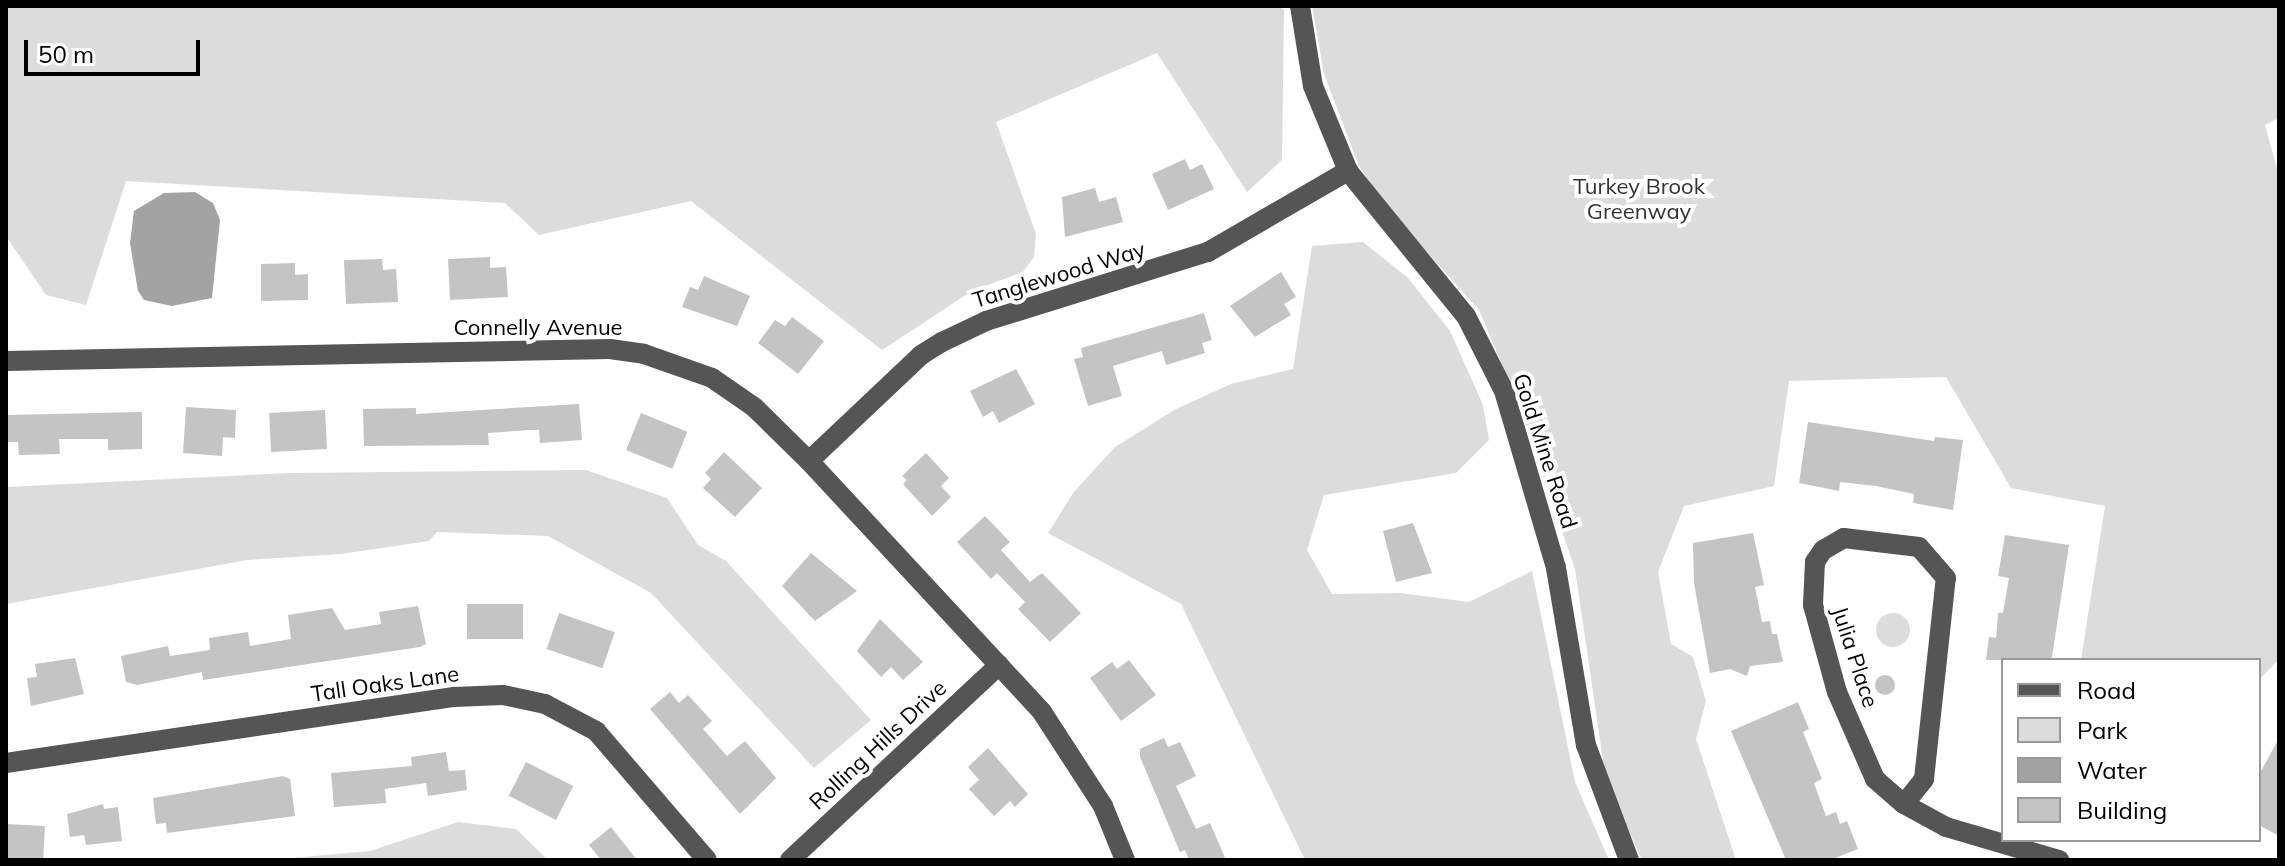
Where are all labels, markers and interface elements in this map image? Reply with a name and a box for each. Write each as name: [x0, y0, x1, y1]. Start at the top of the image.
scale bar: [28, 24, 204, 74]
text: 50 m: [38, 39, 94, 69]
park label: Turkey Brook Greenway: [1573, 173, 1705, 224]
street label: Tanglewood Way: [970, 236, 1148, 314]
street label: Connelly Avenue: [453, 315, 623, 341]
street label: Gold Mine Road: [1507, 370, 1583, 532]
street label: Julia Place: [1826, 603, 1884, 711]
legend: [2001, 658, 2261, 842]
street label: Tall Oaks Lane: [309, 661, 461, 707]
street label: Rolling Hills Drive: [804, 675, 952, 815]
text: Road: [2077, 675, 2136, 705]
text: Park: [2077, 715, 2128, 745]
text: Water: [2077, 755, 2147, 785]
text: Building: [2077, 795, 2167, 825]

